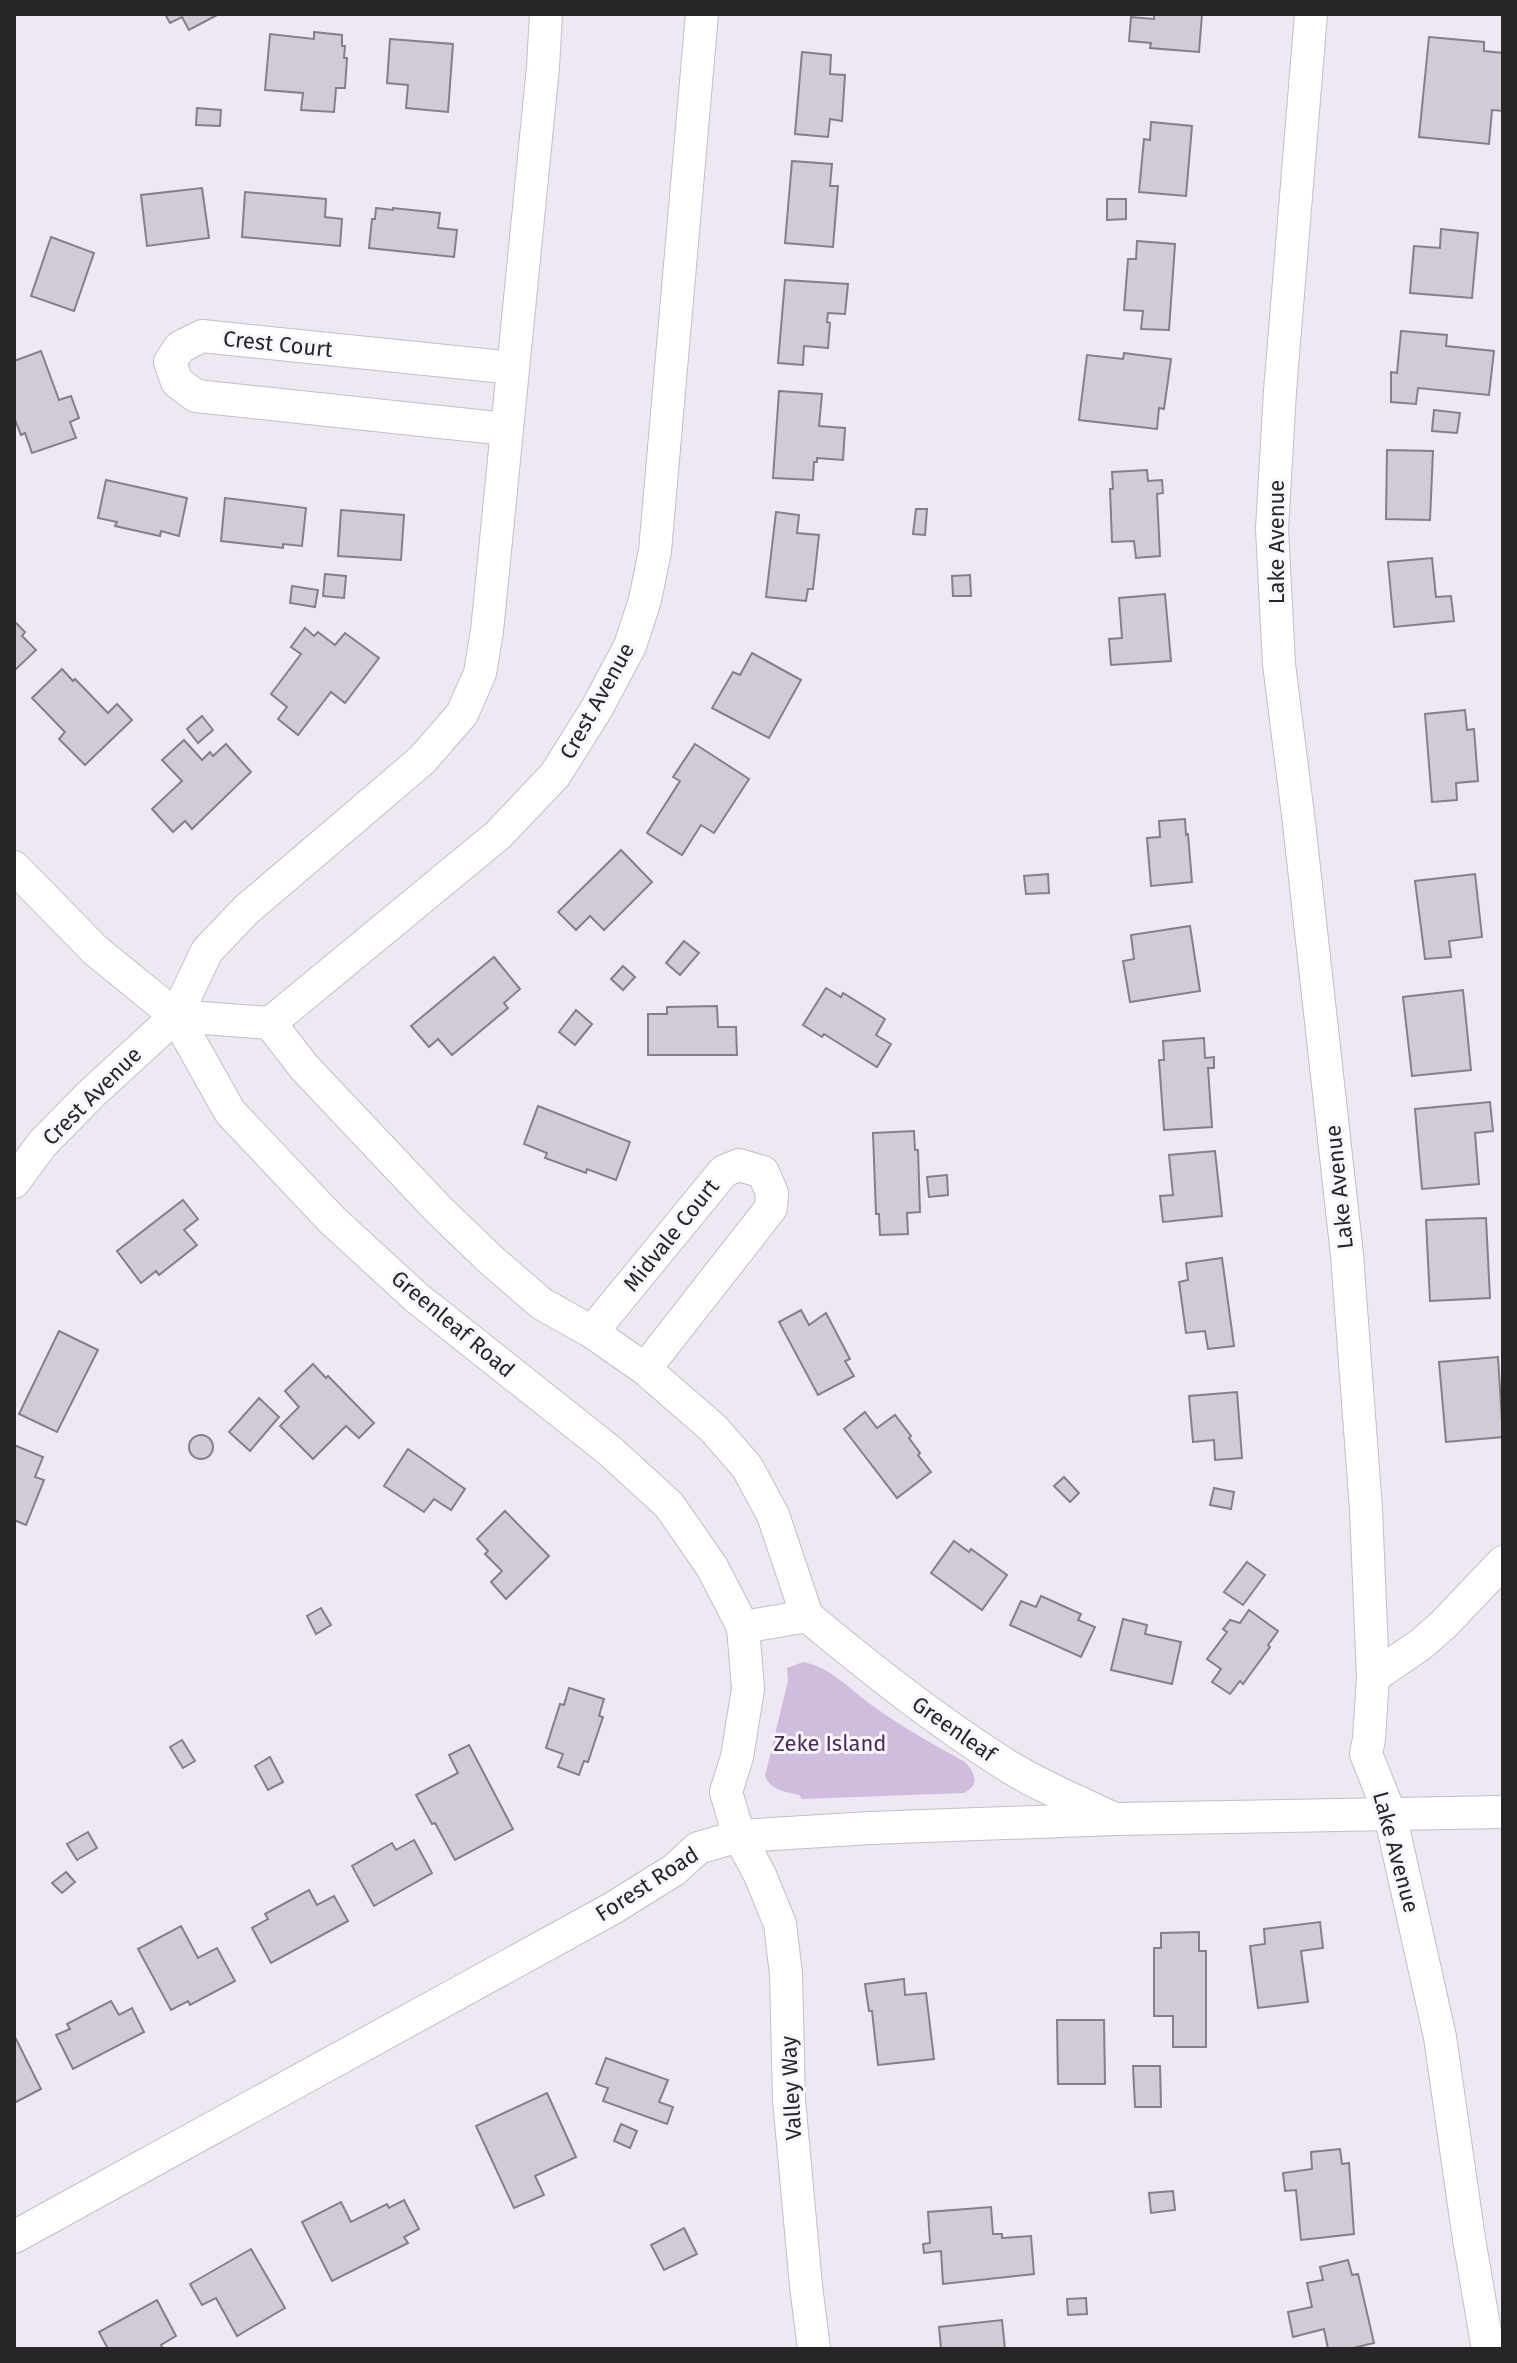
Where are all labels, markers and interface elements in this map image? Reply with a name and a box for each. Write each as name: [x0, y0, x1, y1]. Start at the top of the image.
street label: Crest Court: [222, 325, 334, 363]
street label: Lake Avenue: [1263, 480, 1290, 604]
street label: Crest Avenue: [554, 638, 640, 764]
street label: Crest Avenue: [37, 1041, 147, 1151]
street label: Lake Avenue: [1319, 1124, 1359, 1250]
street label: Midvale Court: [617, 1173, 725, 1297]
street label: Greenleaf Road: [386, 1265, 520, 1383]
street label: Greenleaf: [907, 1690, 1002, 1769]
park label: Zeke Island: [774, 1730, 887, 1757]
street label: Lake Avenue: [1367, 1788, 1425, 1916]
street label: Forest Road: [590, 1841, 704, 1927]
street label: Valley Way: [775, 2035, 807, 2141]

